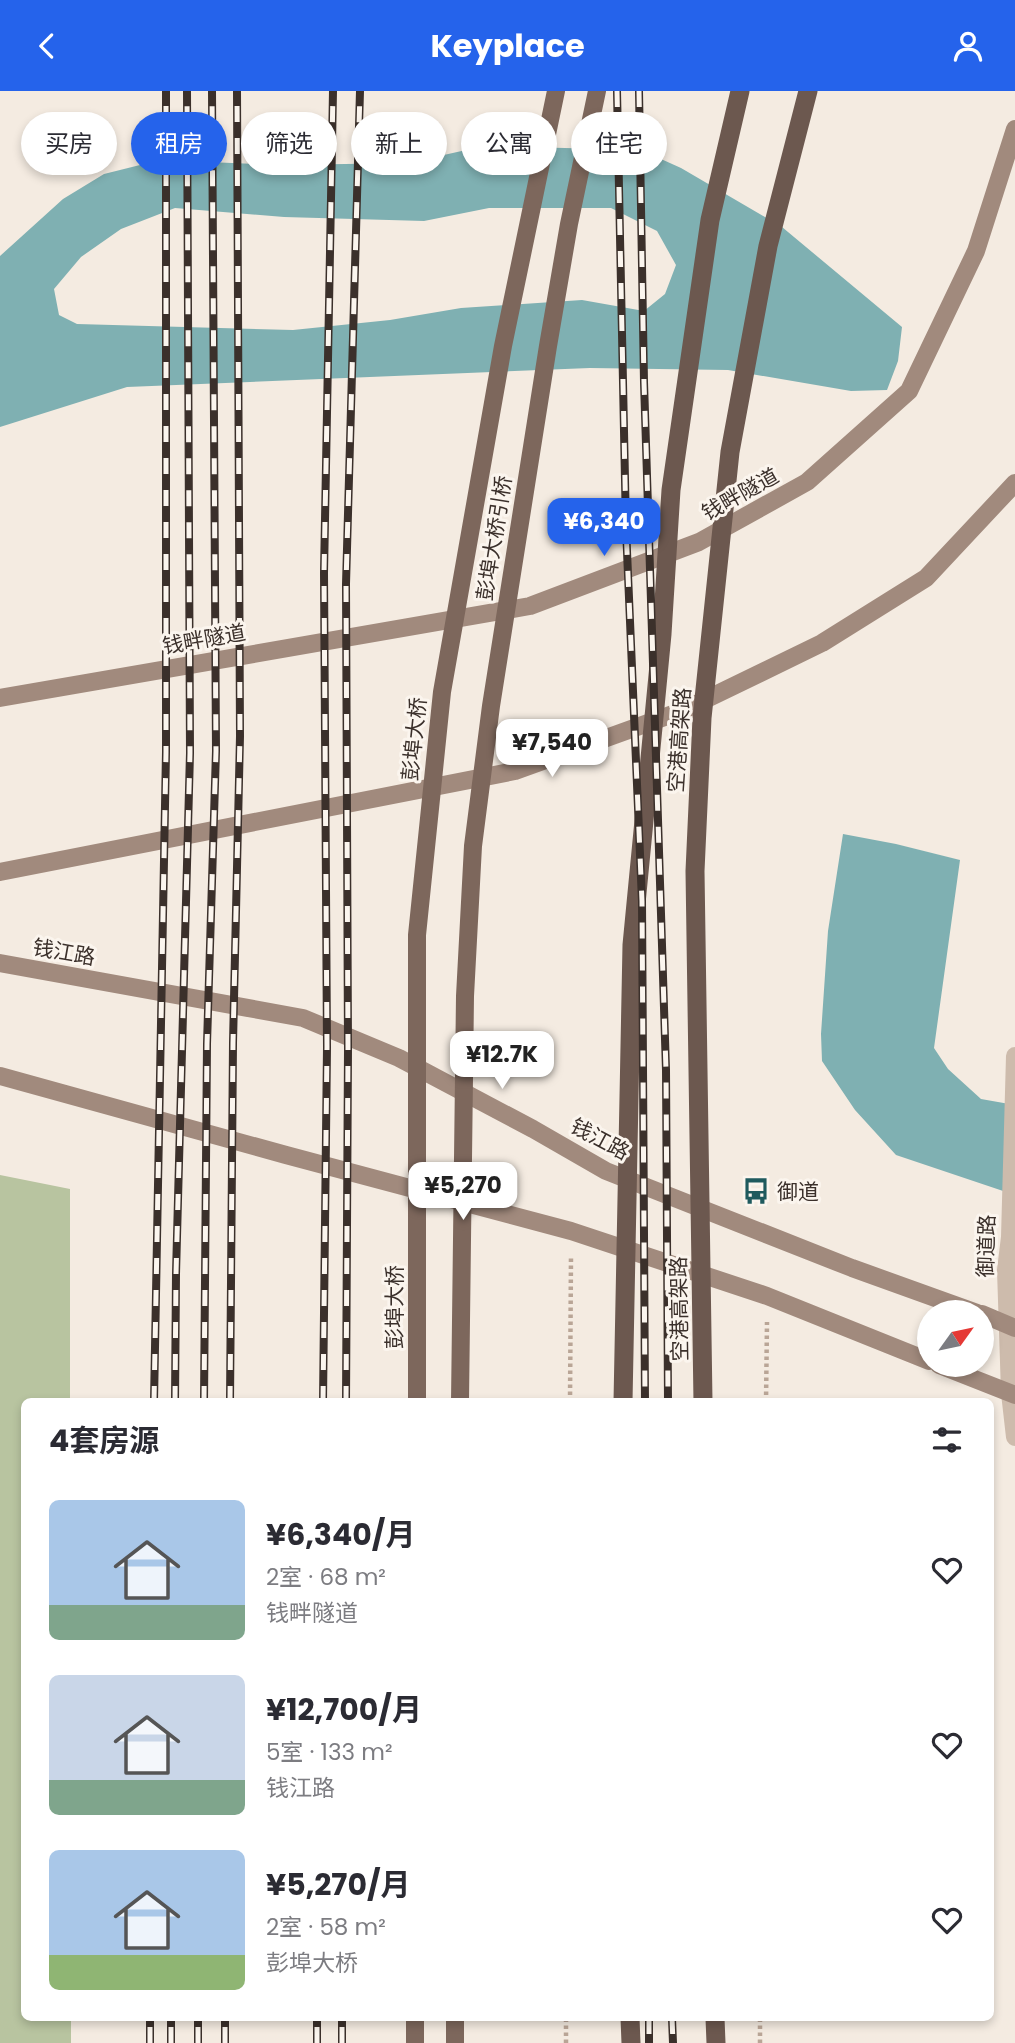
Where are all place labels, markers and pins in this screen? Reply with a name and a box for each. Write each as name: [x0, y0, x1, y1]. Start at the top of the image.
pin: ¥6,340: [547, 498, 661, 558]
pin: ¥7,540: [495, 719, 609, 779]
pin: ¥12.7K: [445, 1031, 559, 1091]
pin: ¥5,270: [406, 1163, 520, 1222]
bus stop icon: 御道: [741, 1176, 771, 1206]
place label: 御道: [777, 1177, 819, 1206]

